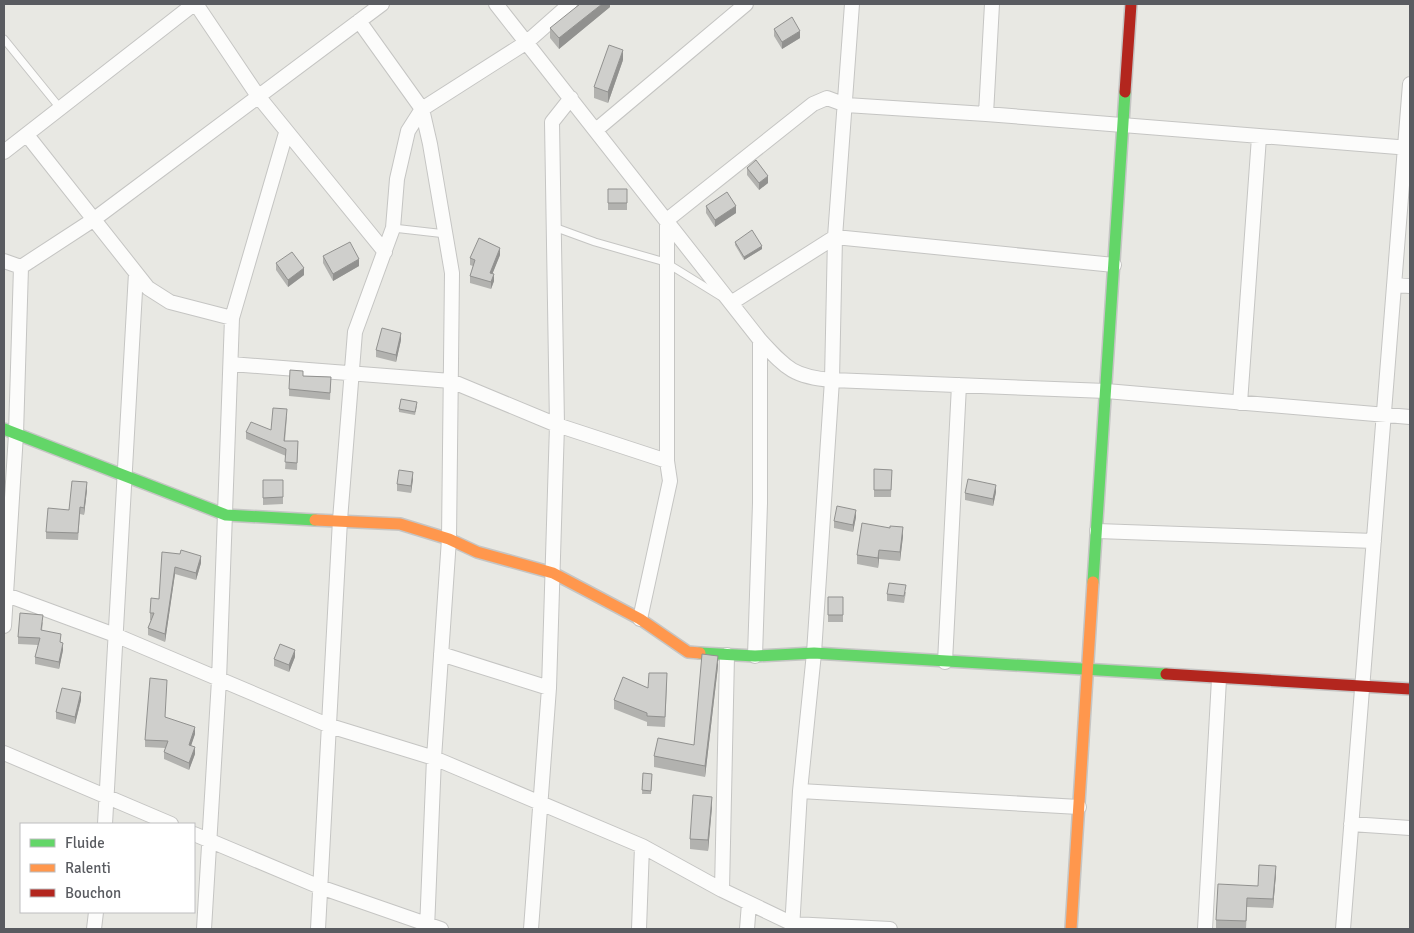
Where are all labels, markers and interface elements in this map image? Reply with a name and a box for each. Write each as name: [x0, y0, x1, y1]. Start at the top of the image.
legend: [20, 823, 195, 913]
text: Fluide: [65, 834, 105, 852]
text: Ralenti: [65, 859, 111, 877]
text: Bouchon: [65, 884, 121, 902]

